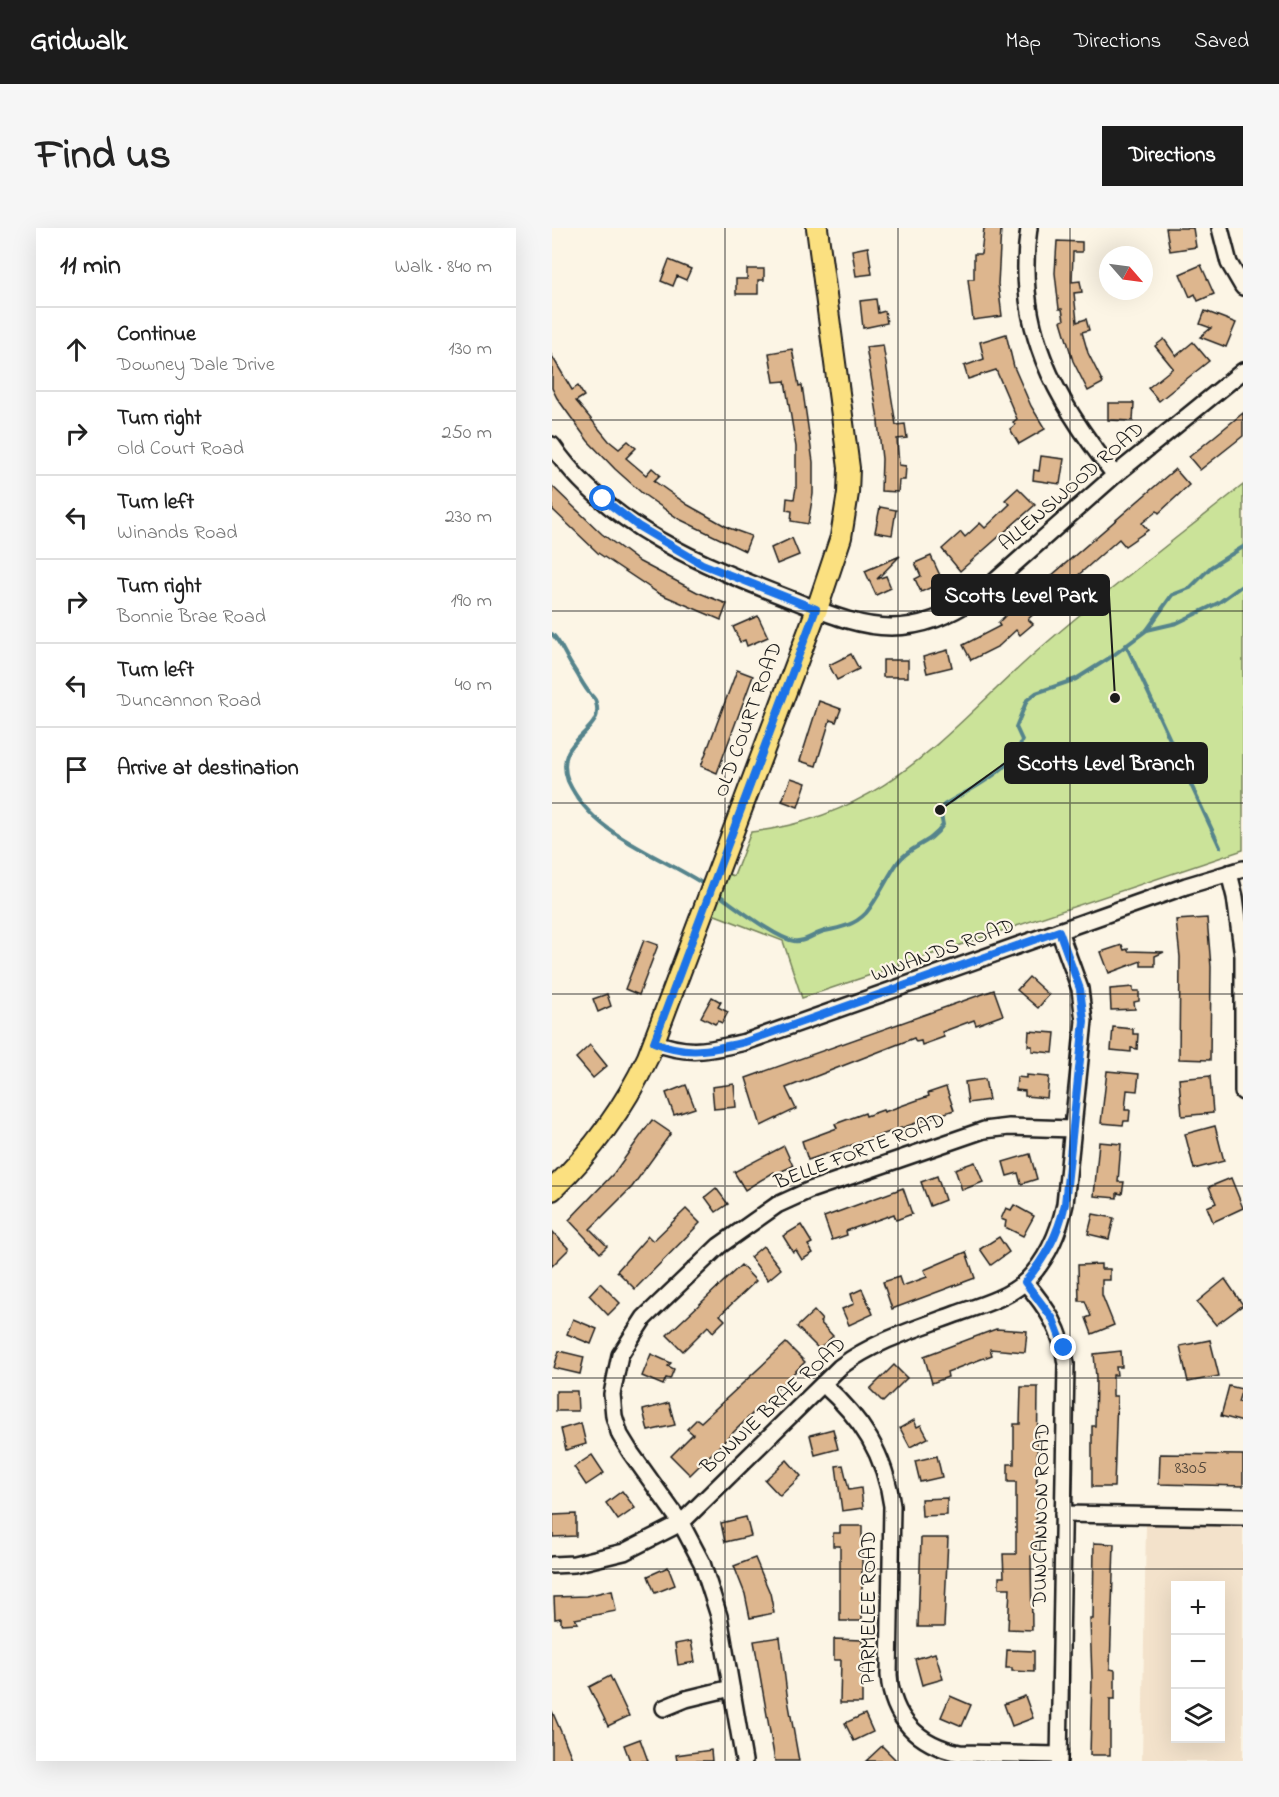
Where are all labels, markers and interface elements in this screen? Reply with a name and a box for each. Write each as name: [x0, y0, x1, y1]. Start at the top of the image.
text: Gridwalk: [30, 22, 127, 63]
text: Map: [1005, 27, 1041, 57]
text: Directions: [1074, 27, 1161, 57]
text: Saved: [1194, 27, 1249, 57]
text: Find us: [36, 126, 171, 187]
button: Directions: [1102, 126, 1243, 186]
north arrow: [1099, 246, 1153, 300]
text: 11 min: [60, 248, 121, 286]
text: Walk · 840 m: [394, 253, 492, 282]
text: Continue: [117, 319, 196, 351]
icon: ahead: [60, 333, 93, 366]
text: 130 m: [448, 335, 492, 364]
text: Downey Dale Drive: [117, 351, 275, 380]
text: Turn right: [117, 403, 202, 435]
street label: ALLENSWOOD ROAD: [993, 415, 1151, 559]
icon: right: [60, 417, 93, 450]
text: 250 m: [441, 419, 492, 448]
text: Old Court Road: [117, 435, 244, 464]
route start: [589, 485, 615, 511]
text: Turn left: [117, 487, 194, 519]
icon: left: [60, 501, 93, 534]
text: 230 m: [445, 503, 492, 532]
text: Winands Road: [117, 519, 238, 548]
text: Turn right: [117, 571, 202, 603]
callout: Scotts Level Park: [932, 575, 1109, 615]
text: Scotts Level Park: [945, 581, 1099, 613]
icon: right: [60, 585, 93, 618]
text: 190 m: [450, 587, 492, 616]
text: Bonnie Brae Road: [117, 603, 266, 632]
street label: OLD COURT ROAD: [707, 638, 791, 802]
text: Turn left: [117, 655, 194, 687]
icon: left: [60, 669, 93, 702]
text: 40 m: [455, 671, 492, 700]
text: Duncannon Road: [117, 687, 261, 716]
callout: Scotts Level Branch: [1005, 743, 1207, 783]
text: Scotts Level Branch: [1017, 749, 1195, 781]
icon: arrive: [60, 753, 93, 786]
text: Arrive at destination: [117, 753, 299, 785]
street label: WINANDS ROAD: [867, 911, 1019, 991]
street label: BELLE FORTE ROAD: [769, 1106, 950, 1199]
street label: BONNIE BRAE ROAD: [694, 1330, 854, 1482]
route end: [1050, 1334, 1076, 1360]
street label: DUNCANNON ROAD: [1025, 1423, 1059, 1608]
house number: 8305: [1175, 1456, 1207, 1482]
street label: PARMELEE ROAD: [855, 1531, 885, 1685]
map controls: [1171, 1581, 1225, 1743]
button: +: [1171, 1581, 1225, 1635]
button: −: [1171, 1635, 1225, 1689]
button: layers: [1171, 1689, 1225, 1743]

